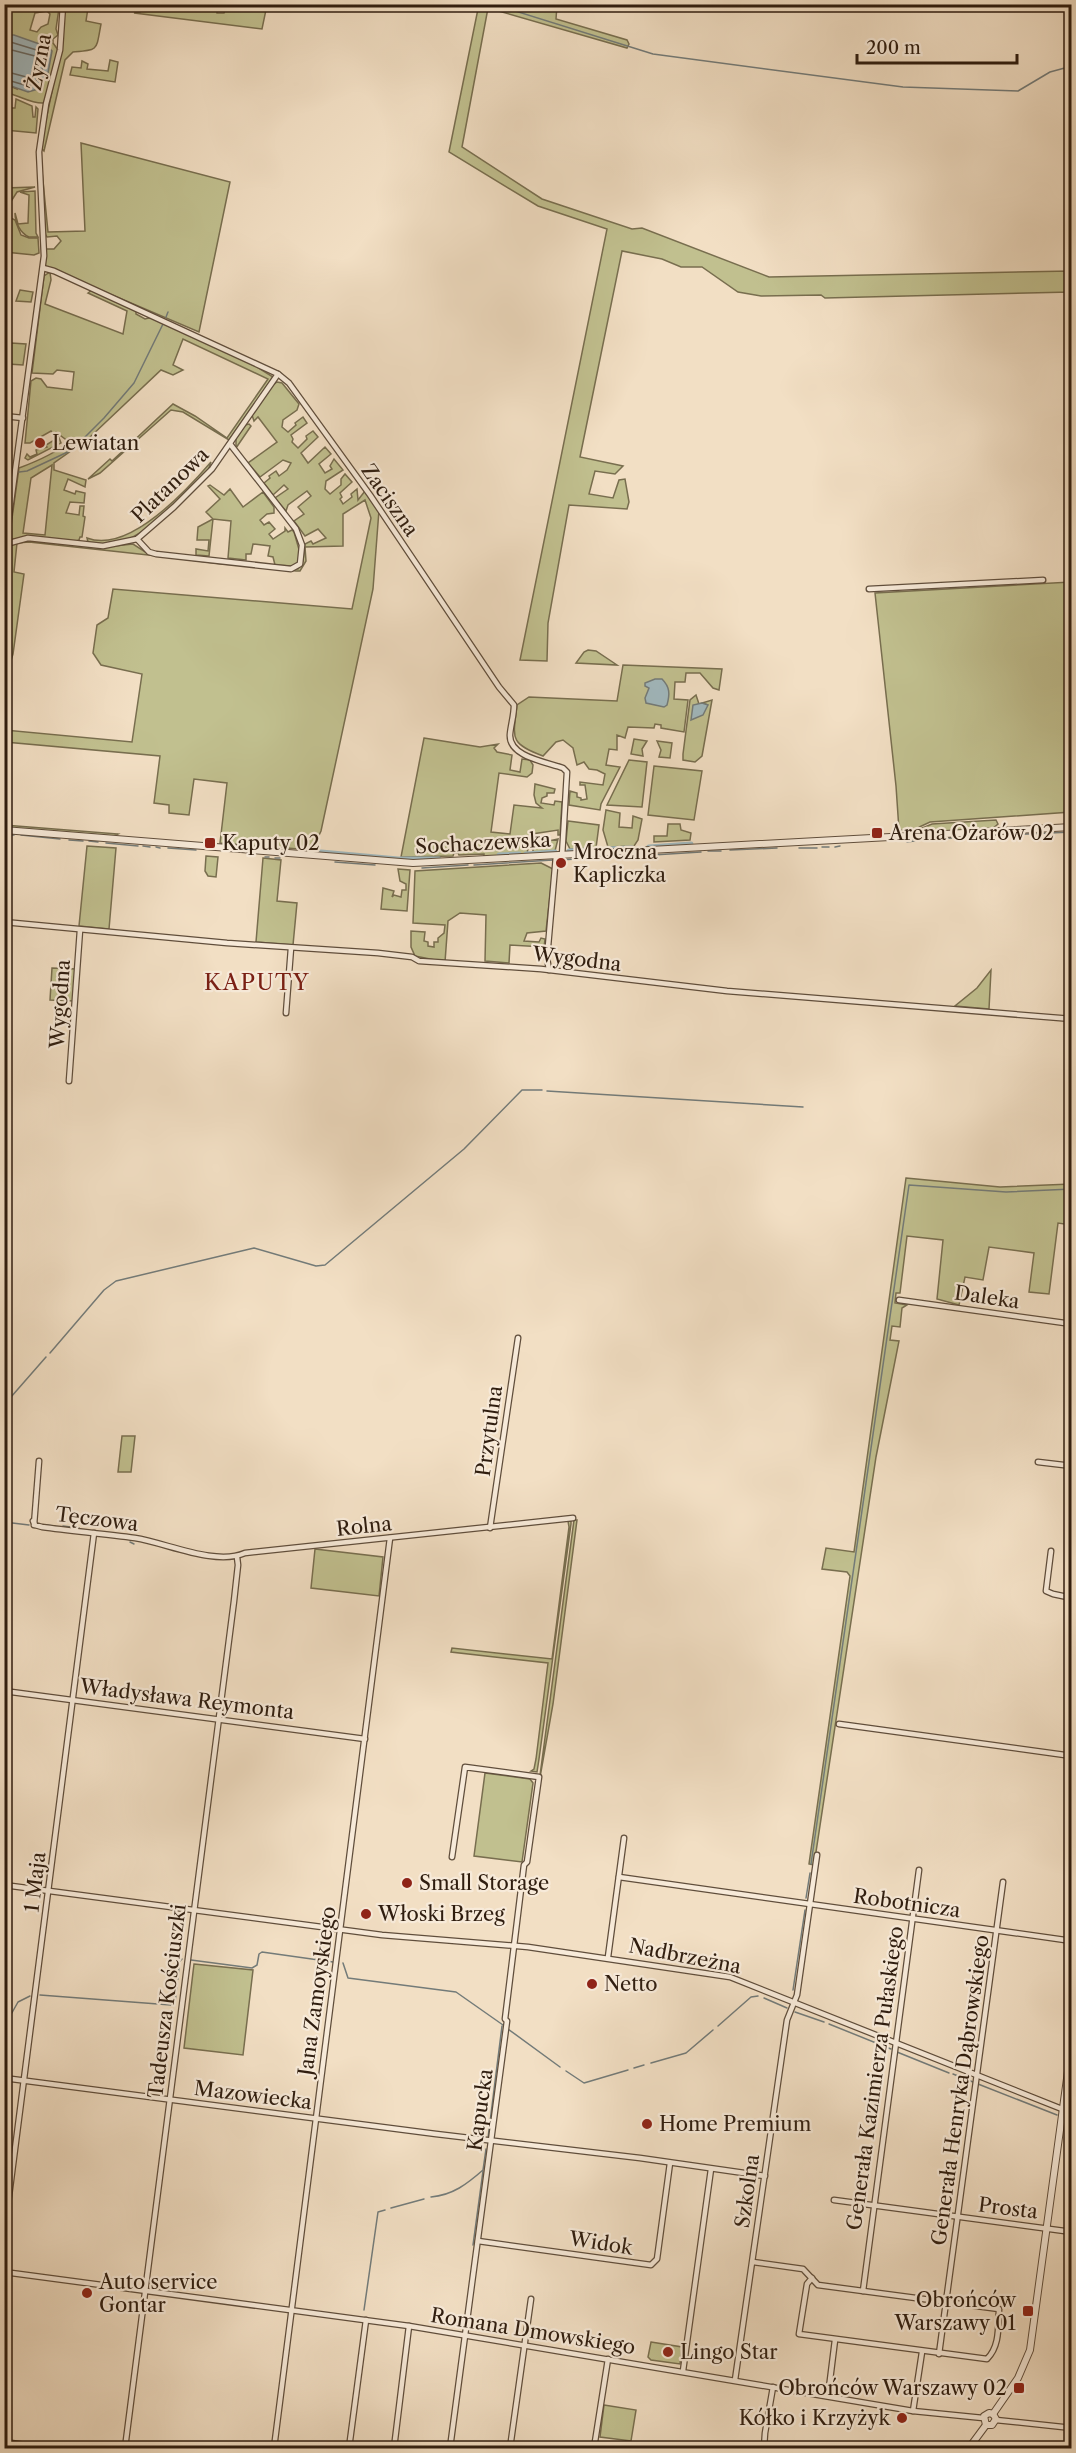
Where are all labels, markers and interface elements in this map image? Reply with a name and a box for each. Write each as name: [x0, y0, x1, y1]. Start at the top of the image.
scale bar: [857, 27, 1018, 65]
street label: Żyzna: [21, 31, 56, 92]
text: 200 m: [866, 37, 921, 59]
place label: Lewiatan: [52, 431, 140, 455]
marker: Lewiatan: [33, 436, 47, 450]
street label: Platanowa: [126, 442, 214, 528]
street label: Zaciszna: [356, 459, 424, 541]
place label: Arena Ożarów 02: [888, 821, 1054, 845]
marker: Arena Ożarów 02: [870, 826, 884, 840]
street label: Sochaczewska: [414, 827, 552, 859]
place label: Kaputy 02: [222, 831, 320, 855]
marker: Kaputy 02: [203, 836, 217, 850]
place label: Mroczna Kapliczka: [573, 840, 666, 887]
marker: Mroczna Kapliczka: [554, 856, 568, 870]
street label: Wygodna: [530, 942, 623, 976]
street label: Wygodna: [45, 958, 75, 1050]
district label: KAPUTY: [204, 969, 310, 996]
street label: Daleka: [953, 1281, 1022, 1314]
street label: Przytulna: [471, 1384, 507, 1478]
street label: Tęczowa: [54, 1502, 140, 1536]
street label: Rolna: [335, 1511, 393, 1541]
street label: Władysława Reymonta: [78, 1674, 296, 1724]
street label: 1 Maja: [19, 1850, 51, 1914]
place label: Small Storage: [419, 1871, 549, 1895]
marker: Small Storage: [400, 1876, 414, 1890]
street label: Robotnicza: [852, 1884, 963, 1922]
place label: Włoski Brzeg: [377, 1902, 505, 1926]
street label: Tadeusza Kościuszki: [143, 1903, 191, 2099]
street label: Jana Zamoyskiego: [293, 1905, 341, 2080]
marker: Włoski Brzeg: [359, 1907, 373, 1921]
street label: Generała Kazimierza Pułaskiego: [842, 1924, 908, 2232]
street label: Nadbrzeżna: [627, 1933, 744, 1979]
street label: Generała Henryka Dąbrowskiego: [926, 1933, 994, 2247]
place label: Netto: [604, 1972, 658, 1996]
marker: Netto: [585, 1977, 599, 1991]
street label: Kapucka: [462, 2067, 498, 2153]
street label: Mazowiecka: [193, 2076, 314, 2114]
place label: Home Premium: [659, 2112, 812, 2136]
marker: Home Premium: [640, 2117, 654, 2131]
street label: Szkolna: [730, 2152, 764, 2229]
street label: Prosta: [977, 2192, 1040, 2224]
street label: Widok: [567, 2226, 636, 2260]
place label: Auto service Gontar: [98, 2270, 217, 2317]
marker: Auto service Gontar: [80, 2286, 94, 2300]
place label: Obrońców Warszawy 01: [893, 2288, 1017, 2335]
street label: Romana Dmowskiego: [429, 2303, 637, 2359]
marker: Obrońców Warszawy 01: [1021, 2304, 1035, 2318]
place label: Lingo Star: [680, 2340, 778, 2364]
marker: Lingo Star: [661, 2345, 675, 2359]
place label: Obrońców Warszawy 02: [778, 2376, 1007, 2400]
marker: Obrońców Warszawy 02: [1012, 2381, 1026, 2395]
place label: Kółko i Krzyżyk: [739, 2406, 891, 2430]
marker: Kółko i Krzyżyk: [895, 2411, 909, 2425]

